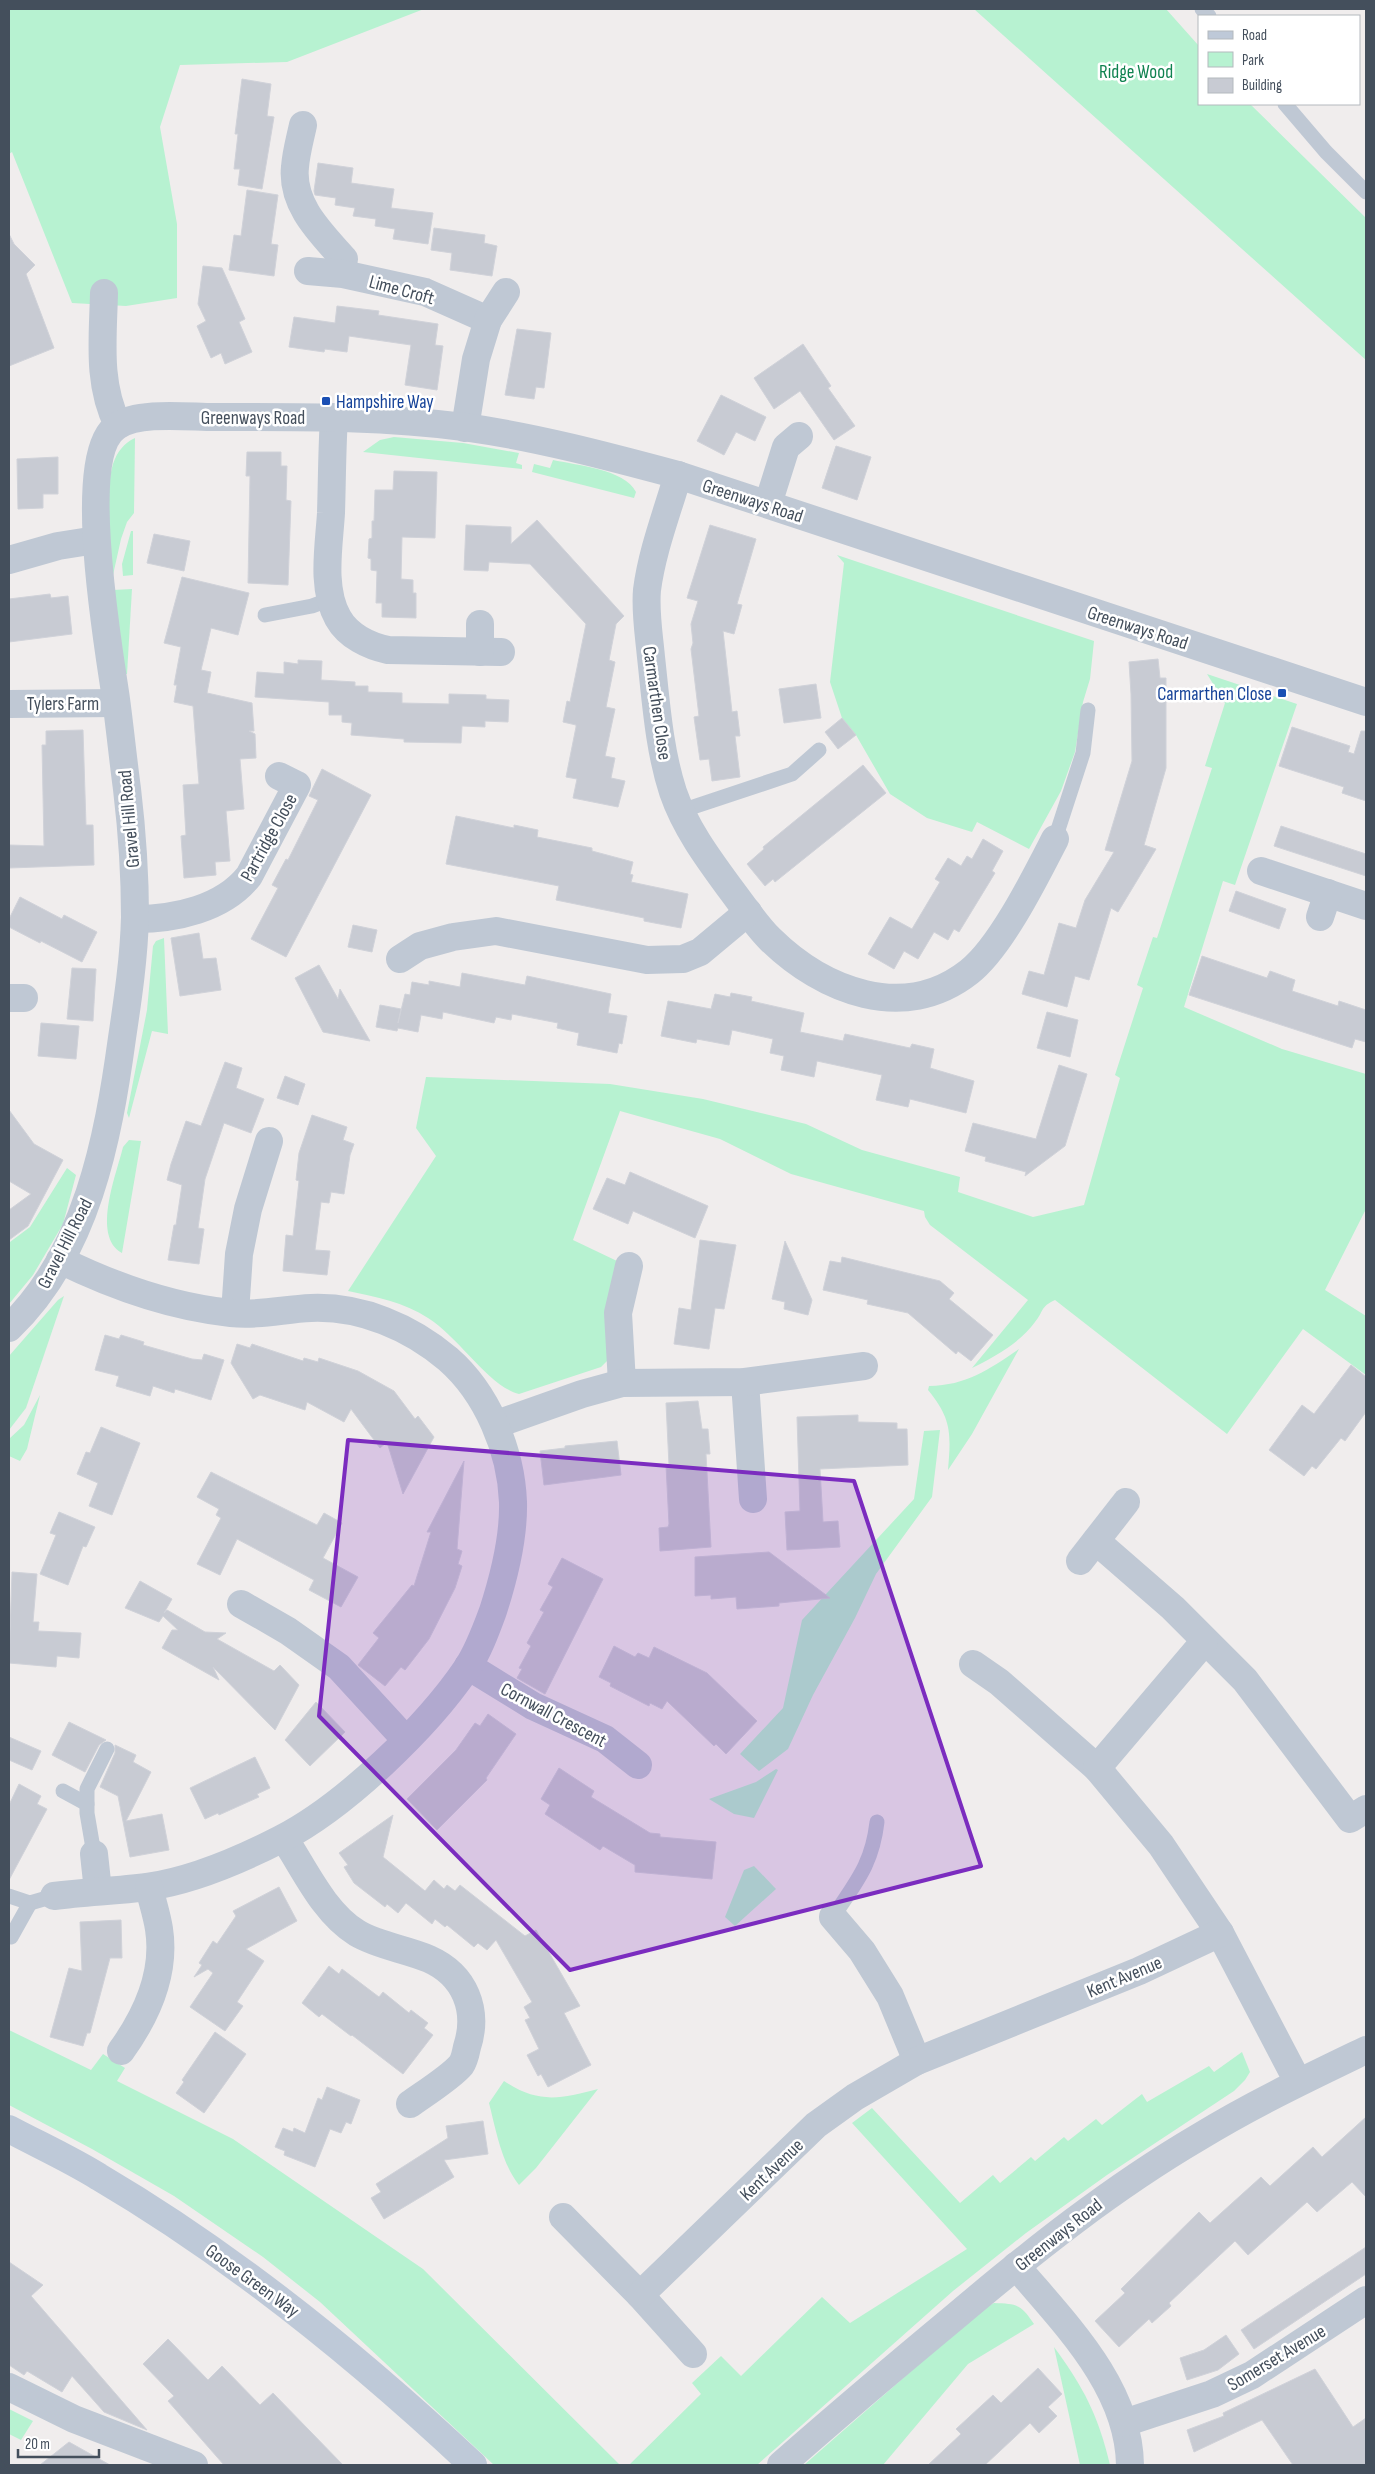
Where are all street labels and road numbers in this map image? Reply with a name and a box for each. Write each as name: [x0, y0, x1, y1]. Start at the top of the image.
street label: Lime Croft: [366, 271, 437, 310]
street label: Greenways Road: [201, 407, 305, 430]
street label: Greenways Road: [699, 474, 806, 529]
street label: Greenways Road: [1084, 601, 1191, 656]
street label: Carmarthen Close: [637, 645, 676, 762]
street label: Tylers Farm: [27, 693, 99, 716]
street label: Gravel Hill Road: [114, 769, 145, 869]
street label: Partridge Close: [236, 790, 303, 886]
street label: Gravel Hill Road: [33, 1195, 98, 1293]
street label: Cornwall Crescent: [497, 1678, 610, 1753]
street label: Kent Avenue: [1084, 1951, 1166, 2003]
street label: Kent Avenue: [735, 2134, 809, 2206]
street label: Greenways Road: [1011, 2194, 1107, 2276]
street label: Goose Green Way: [201, 2240, 304, 2323]
street label: Somerset Avenue: [1223, 2320, 1330, 2397]

